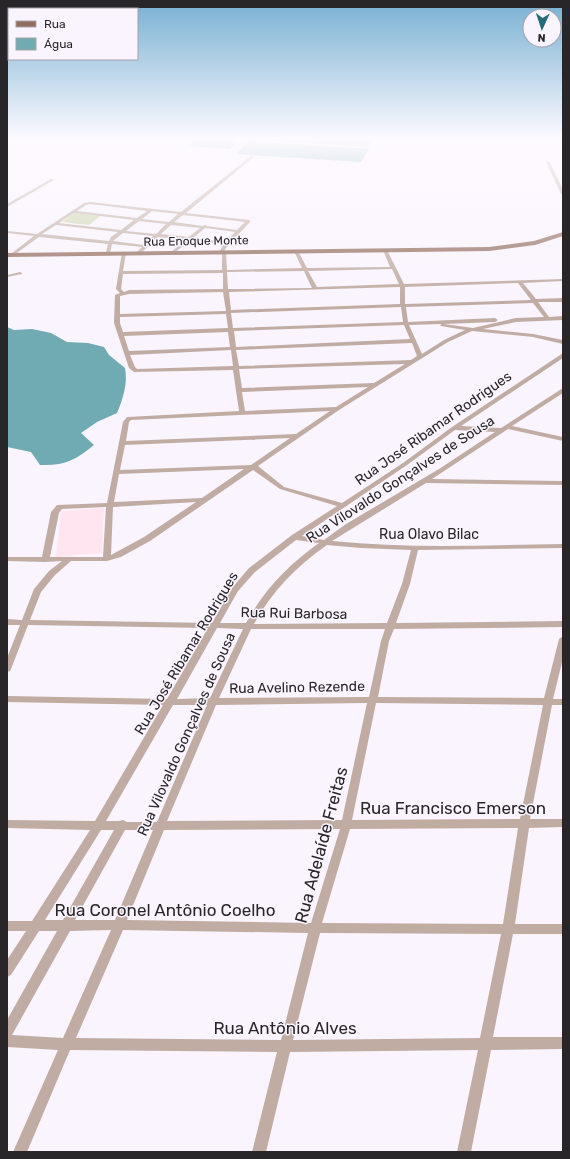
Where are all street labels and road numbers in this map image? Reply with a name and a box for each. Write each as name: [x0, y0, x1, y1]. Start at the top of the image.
street label: Rua Enoque Monte: [143, 233, 249, 249]
street label: Rua José Ribamar Rodrigues: [352, 368, 515, 489]
street label: Rua Vilovaldo Gonçalves de Sousa: [303, 412, 498, 547]
street label: Rua Olavo Bilac: [379, 526, 479, 543]
street label: Rua José Ribamar Rodrigues: [131, 569, 242, 738]
street label: Rua Rui Barbosa: [240, 604, 348, 623]
street label: Rua Vilovaldo Gonçalves de Sousa: [134, 630, 239, 839]
street label: Rua Avelino Rezende: [229, 678, 365, 697]
street label: Rua Adelaíde Freitas: [290, 765, 352, 925]
street label: Rua Francisco Emerson: [360, 798, 546, 818]
street label: Rua Coronel Antônio Coelho: [55, 900, 275, 920]
street label: Rua Antônio Alves: [213, 1018, 357, 1038]

